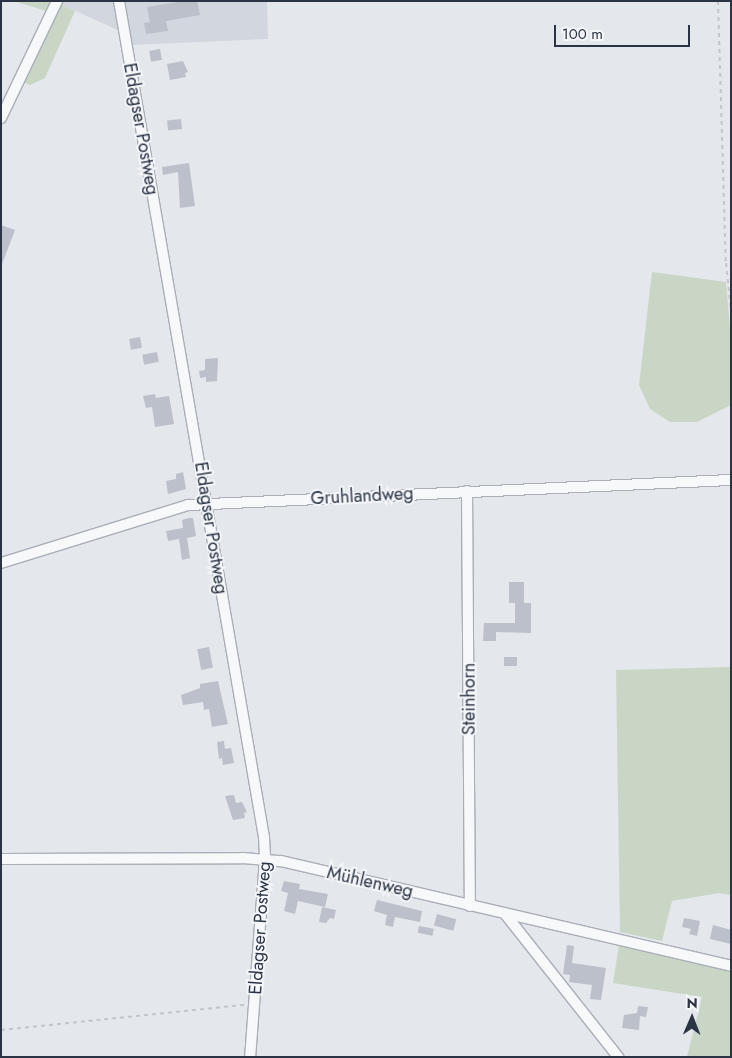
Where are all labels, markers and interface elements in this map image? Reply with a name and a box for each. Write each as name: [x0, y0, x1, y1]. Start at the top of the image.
scale bar: [557, 15, 693, 47]
text: 100 m: [562, 23, 603, 45]
street label: Eldagser Postweg: [119, 61, 163, 197]
street label: Eldagser Postweg: [190, 460, 232, 596]
street label: Gruhlandweg: [310, 483, 414, 509]
street label: Steinhorn: [458, 663, 480, 735]
street label: Eldagser Postweg: [245, 861, 275, 995]
street label: Mühlenweg: [325, 862, 415, 902]
north arrow: [667, 993, 717, 1043]
text: N: [687, 993, 698, 1013]

